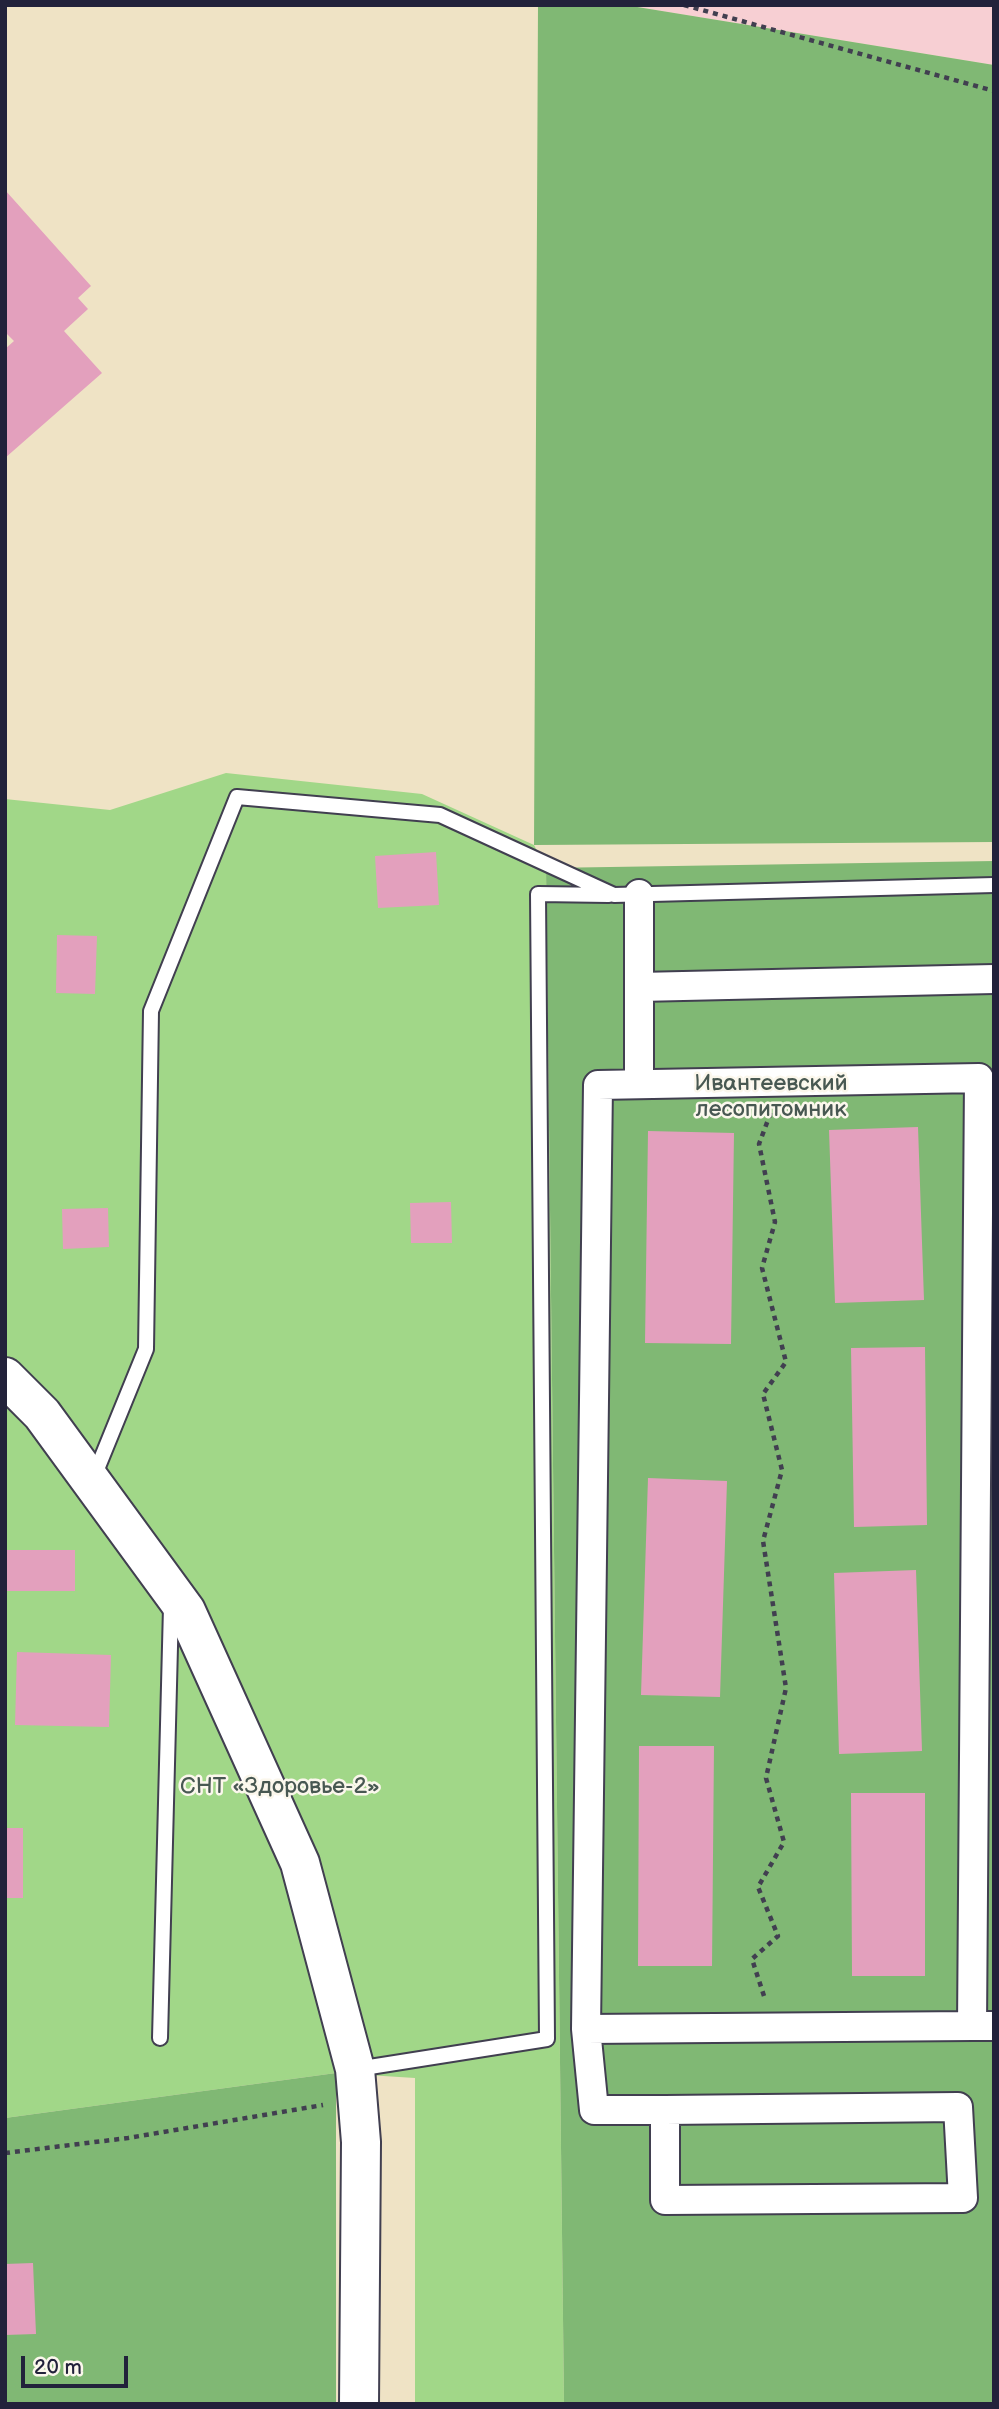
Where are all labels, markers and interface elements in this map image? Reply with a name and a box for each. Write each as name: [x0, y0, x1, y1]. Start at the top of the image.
park label: Ивантеевский лесопитомник: [694, 1070, 848, 1124]
park label: СНТ «Здоровье-2»: [180, 1773, 380, 1801]
scale bar: [24, 2342, 131, 2386]
text: 20 m: [34, 2355, 82, 2380]

